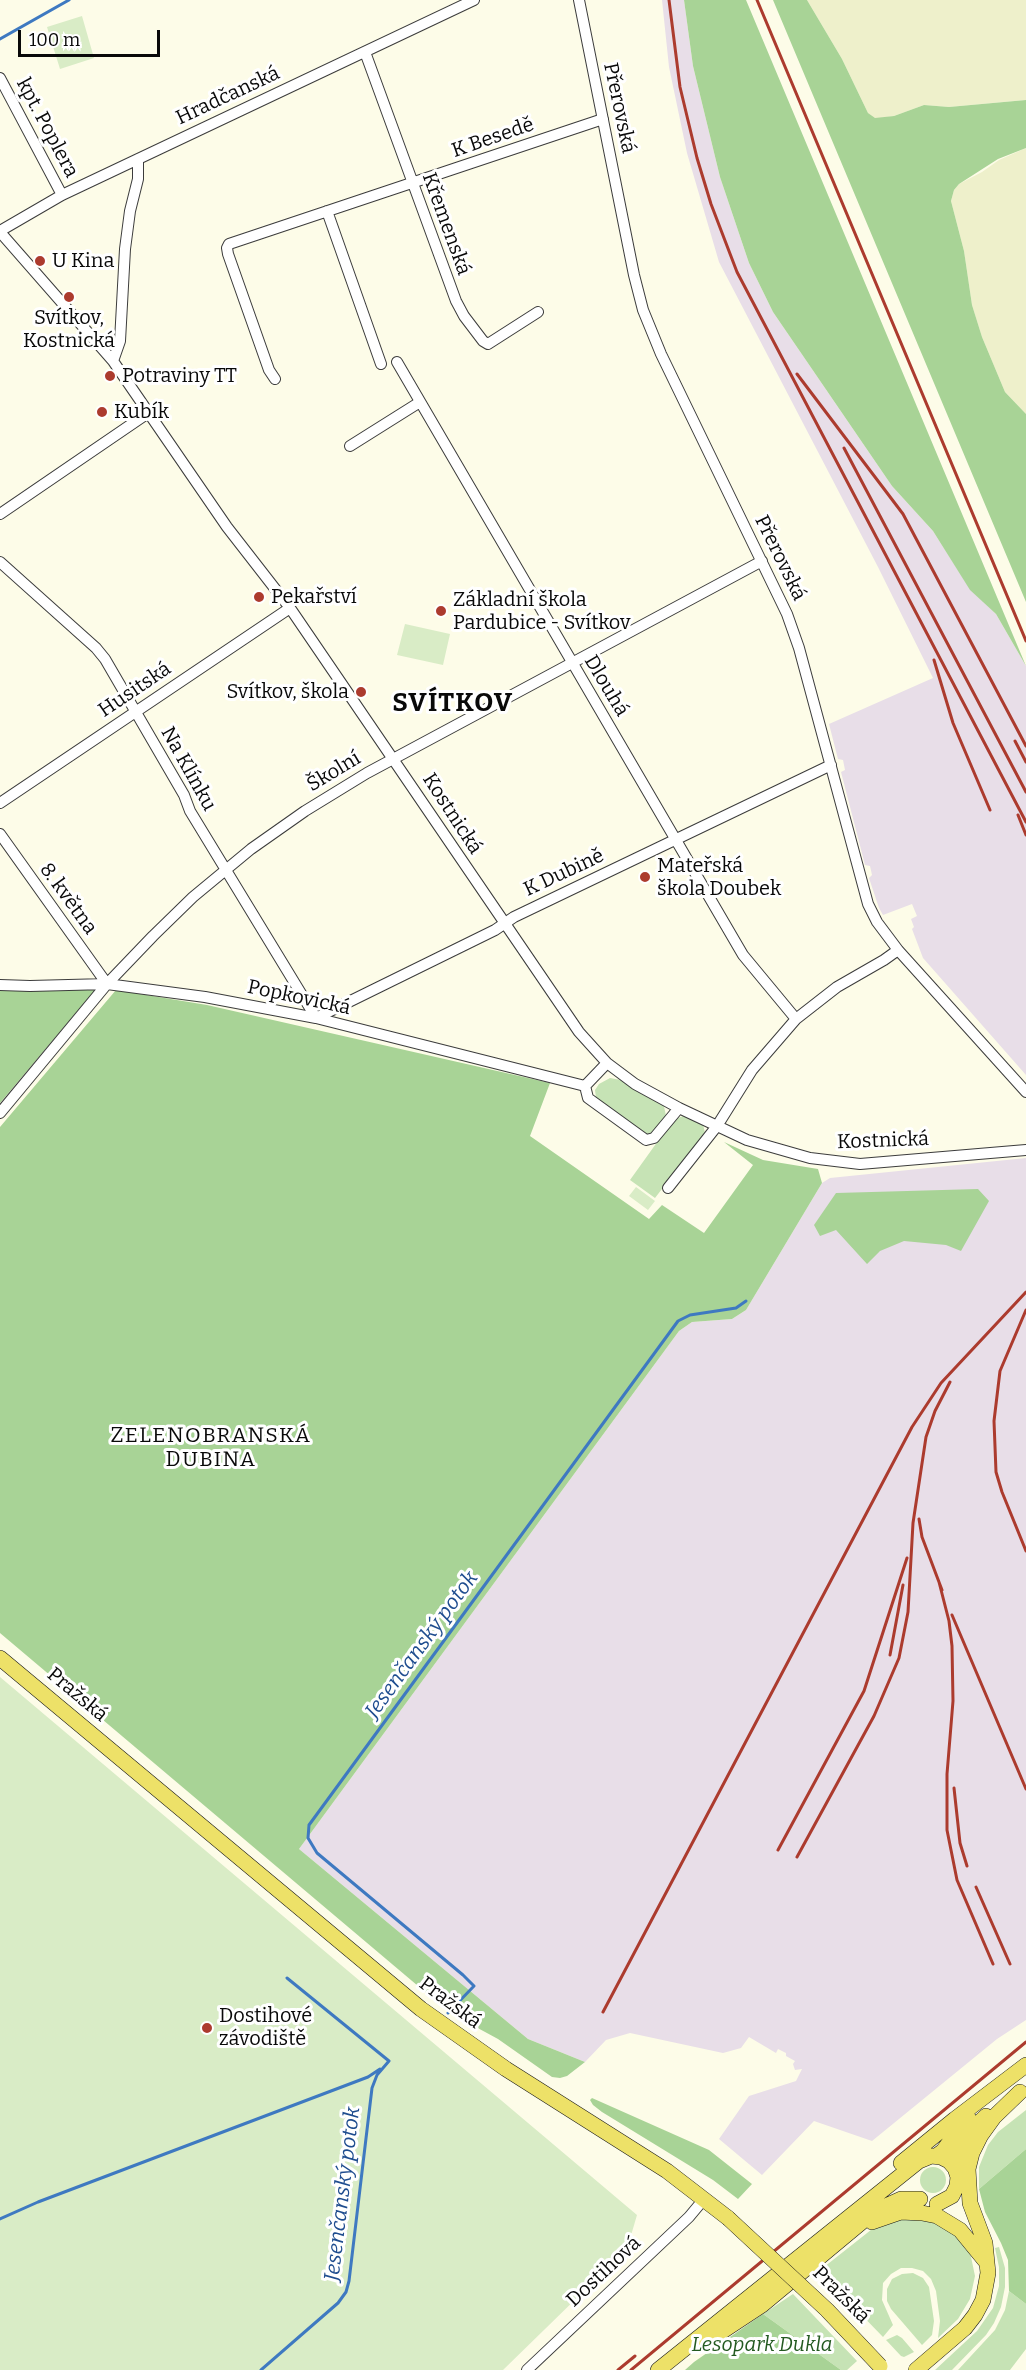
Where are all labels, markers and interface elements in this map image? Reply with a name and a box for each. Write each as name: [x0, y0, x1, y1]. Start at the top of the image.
scale bar: [21, 18, 164, 56]
text: 100 m: [29, 29, 80, 51]
street label: Přerovská: [598, 61, 640, 155]
street label: Hradčanská: [172, 62, 284, 130]
street label: kpt. Poplera: [11, 74, 83, 182]
street label: K Besedě: [449, 113, 537, 163]
street label: Křemenská: [416, 170, 476, 278]
place label: U Kina: [52, 249, 114, 273]
marker: U Kina: [33, 254, 47, 268]
marker: Svítkov, Kostnická: [62, 290, 76, 304]
place label: Svítkov, Kostnická: [23, 306, 115, 353]
place label: Potraviny TT: [122, 364, 237, 388]
marker: Potraviny TT: [103, 369, 117, 383]
place label: Kubík: [114, 400, 169, 424]
marker: Kubík: [95, 405, 109, 419]
street label: Přerovská: [749, 511, 811, 605]
place label: Pekařství: [271, 585, 357, 609]
place label: Základní škola Pardubice - Svítkov: [453, 588, 630, 635]
marker: Pekařství: [252, 590, 266, 604]
marker: Základní škola Pardubice - Svítkov: [434, 604, 448, 618]
street label: Dlouhá: [578, 651, 634, 721]
street label: Husitská: [94, 657, 176, 723]
place label: Svítkov, škola: [227, 680, 349, 704]
marker: Svítkov, škola: [354, 685, 368, 699]
district label: SVÍTKOV: [392, 688, 514, 720]
street label: Na Klínku: [155, 723, 221, 815]
street label: Školní: [303, 747, 365, 797]
street label: Kostnická: [417, 769, 487, 859]
street label: K Dubině: [520, 844, 608, 902]
place label: Mateřská škola Doubek: [657, 854, 781, 901]
street label: 8. května: [34, 859, 102, 939]
marker: Mateřská škola Doubek: [638, 870, 652, 884]
street label: Popkovická: [245, 975, 353, 1021]
street label: Kostnická: [837, 1127, 929, 1155]
district label: ZELENOBRANSKÁ DUBINA: [111, 1423, 311, 1473]
water label: Jesenčanský potok: [360, 1567, 484, 1723]
street label: Pražská: [42, 1663, 112, 1727]
street label: Pražská: [414, 1972, 486, 2034]
place label: Dostihové závodiště: [219, 2004, 312, 2051]
marker: Dostihové závodiště: [200, 2021, 214, 2035]
water label: Jesenčanský potok: [320, 2105, 366, 2283]
street label: Dostihová: [562, 2231, 646, 2313]
street label: Pražská: [807, 2261, 875, 2329]
park label: Lesopark Dukla: [691, 2333, 833, 2357]

